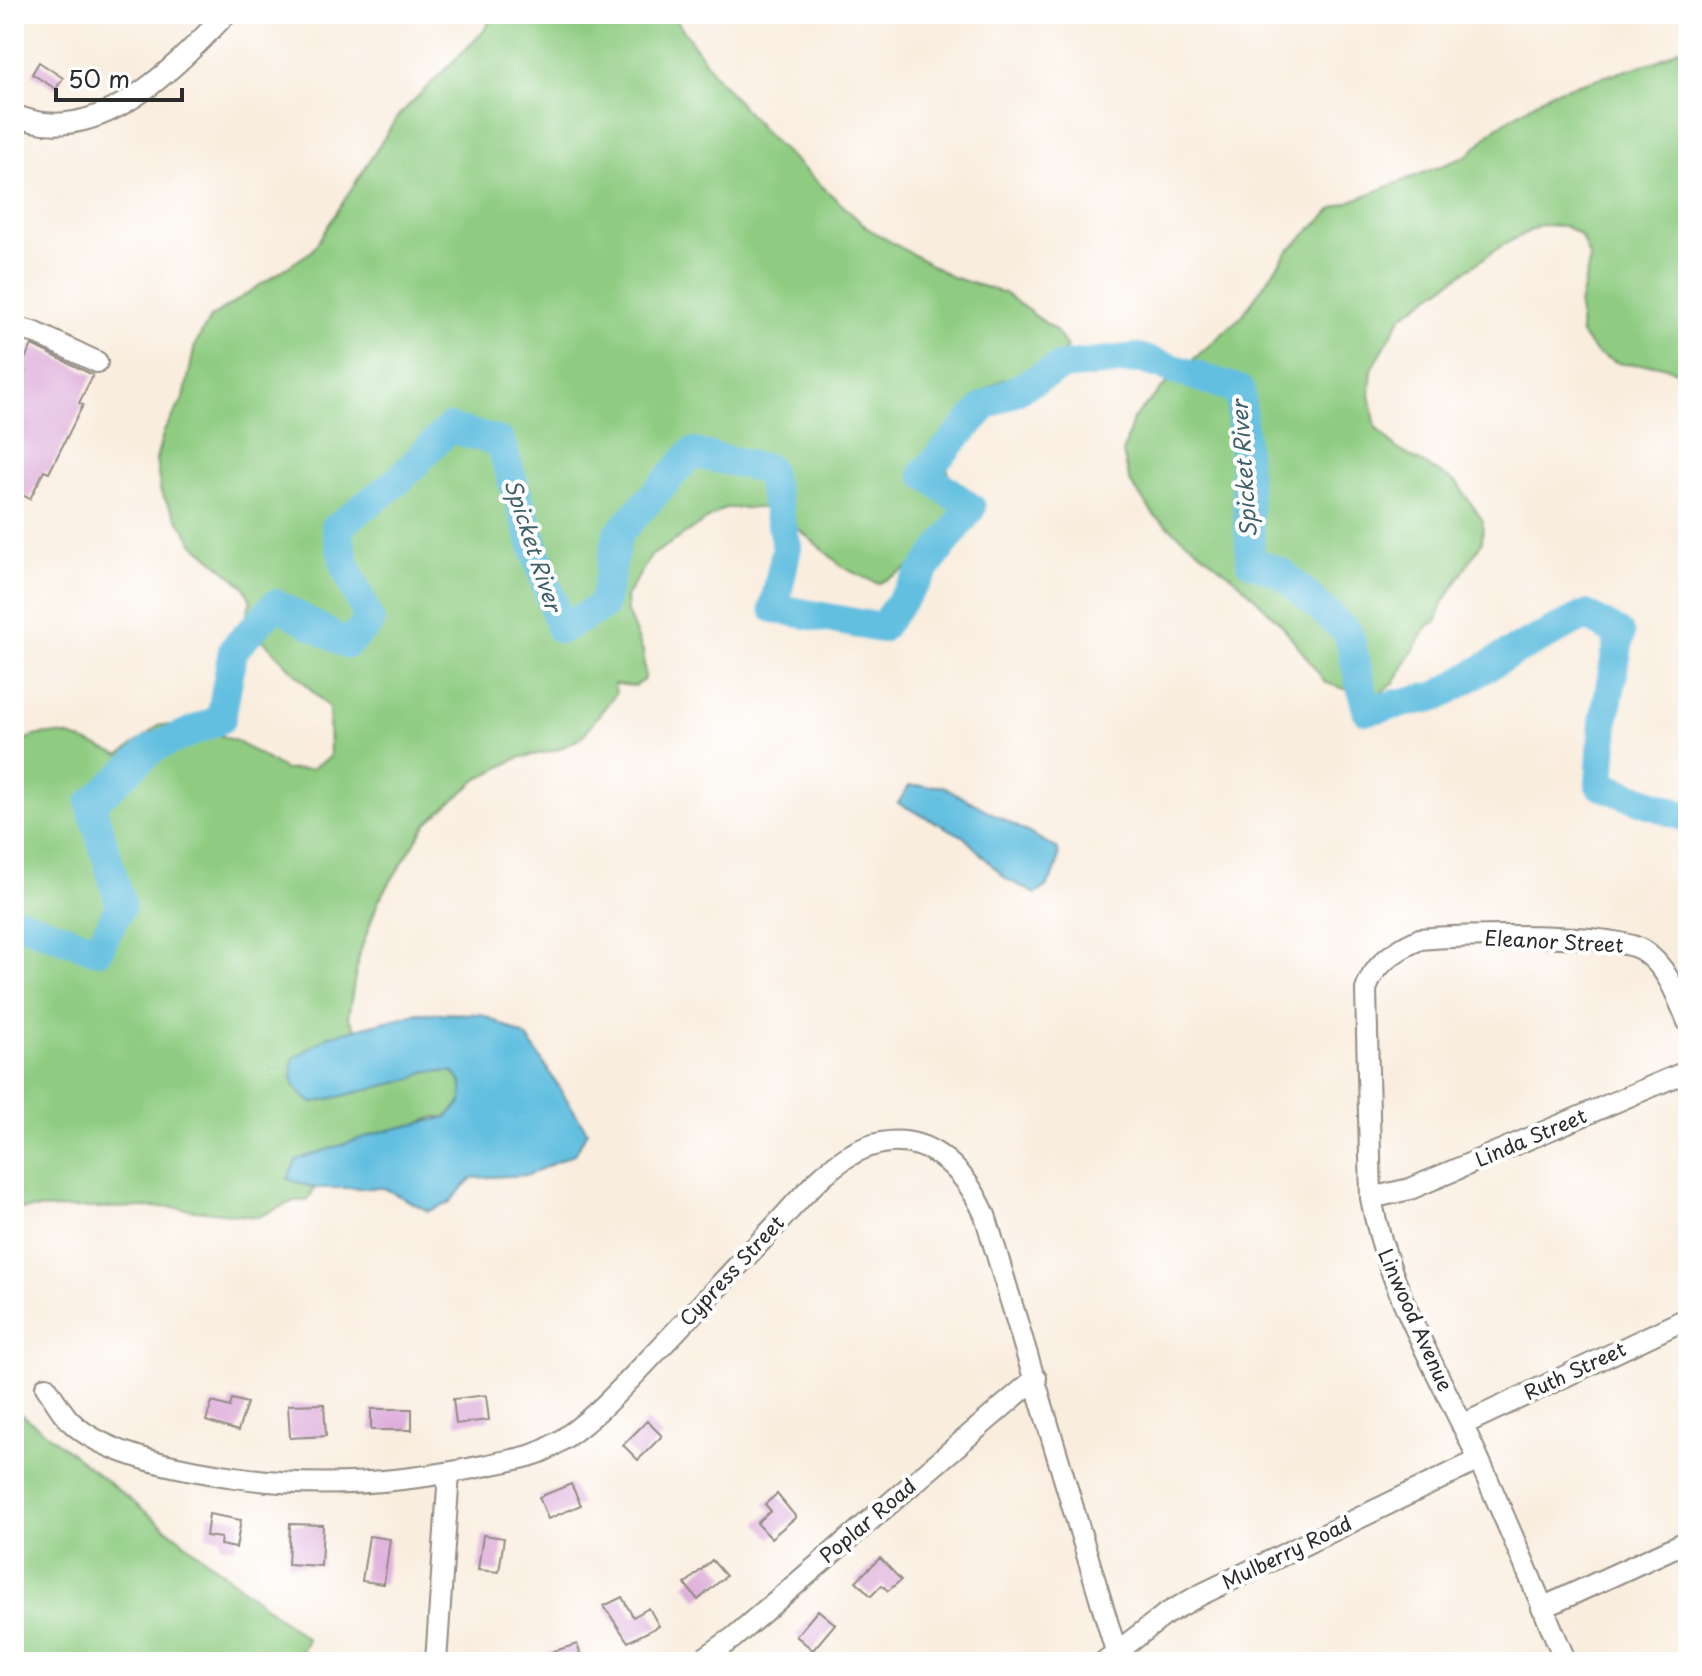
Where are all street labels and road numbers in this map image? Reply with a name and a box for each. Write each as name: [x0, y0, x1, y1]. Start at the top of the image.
street label: Eleanor Street: [1484, 922, 1624, 960]
street label: Linda Street: [1470, 1100, 1591, 1174]
street label: Cypress Street: [672, 1208, 791, 1333]
street label: Linwood Avenue: [1371, 1243, 1461, 1396]
street label: Ruth Street: [1519, 1333, 1631, 1407]
street label: Poplar Road: [813, 1471, 922, 1570]
street label: Mulberry Road: [1216, 1508, 1357, 1597]

